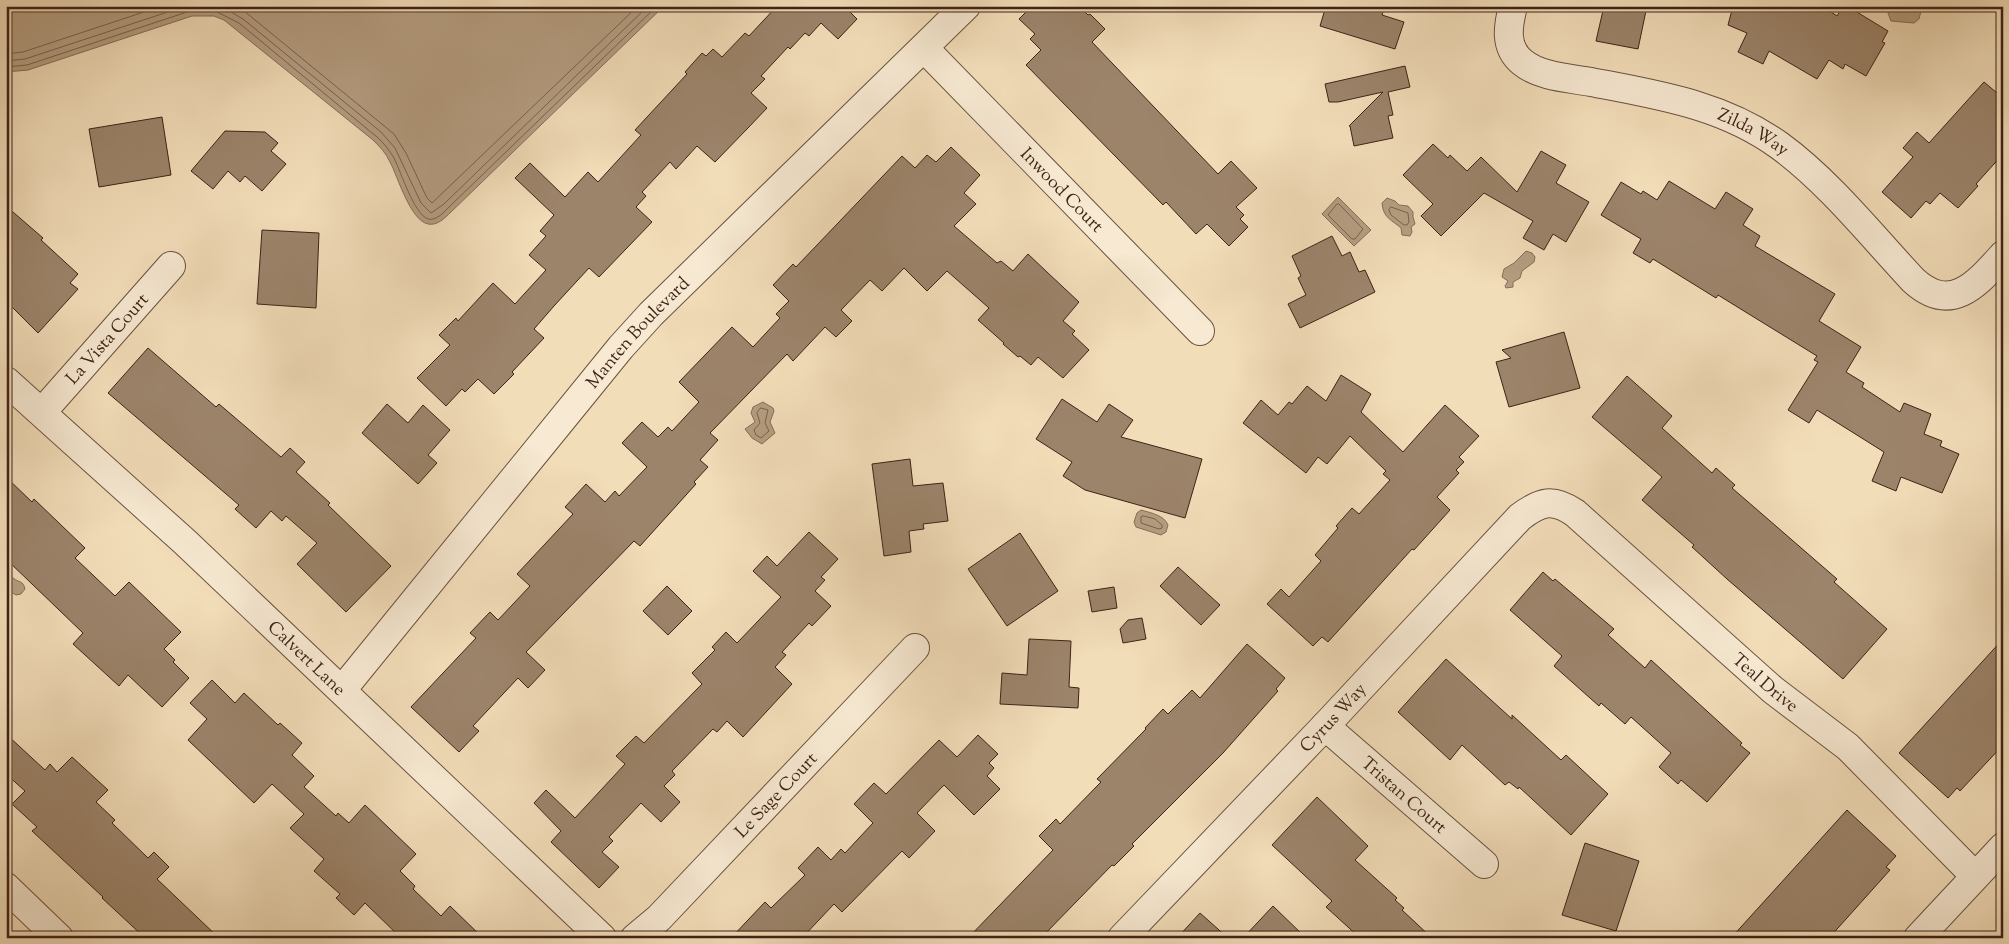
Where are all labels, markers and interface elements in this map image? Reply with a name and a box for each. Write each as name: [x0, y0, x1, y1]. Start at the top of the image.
street label: Zilda Way: [1713, 103, 1794, 163]
street label: Inwood Court: [1013, 143, 1108, 240]
street label: Manten Boulevard: [581, 272, 696, 395]
street label: La Vista Court: [61, 289, 156, 391]
street label: Calvert Lane: [261, 616, 351, 703]
street label: Teal Drive: [1725, 648, 1803, 720]
street label: Cyrus Way: [1295, 678, 1374, 760]
street label: Le Sage Court: [730, 747, 825, 845]
street label: Tristan Court: [1354, 752, 1452, 841]

